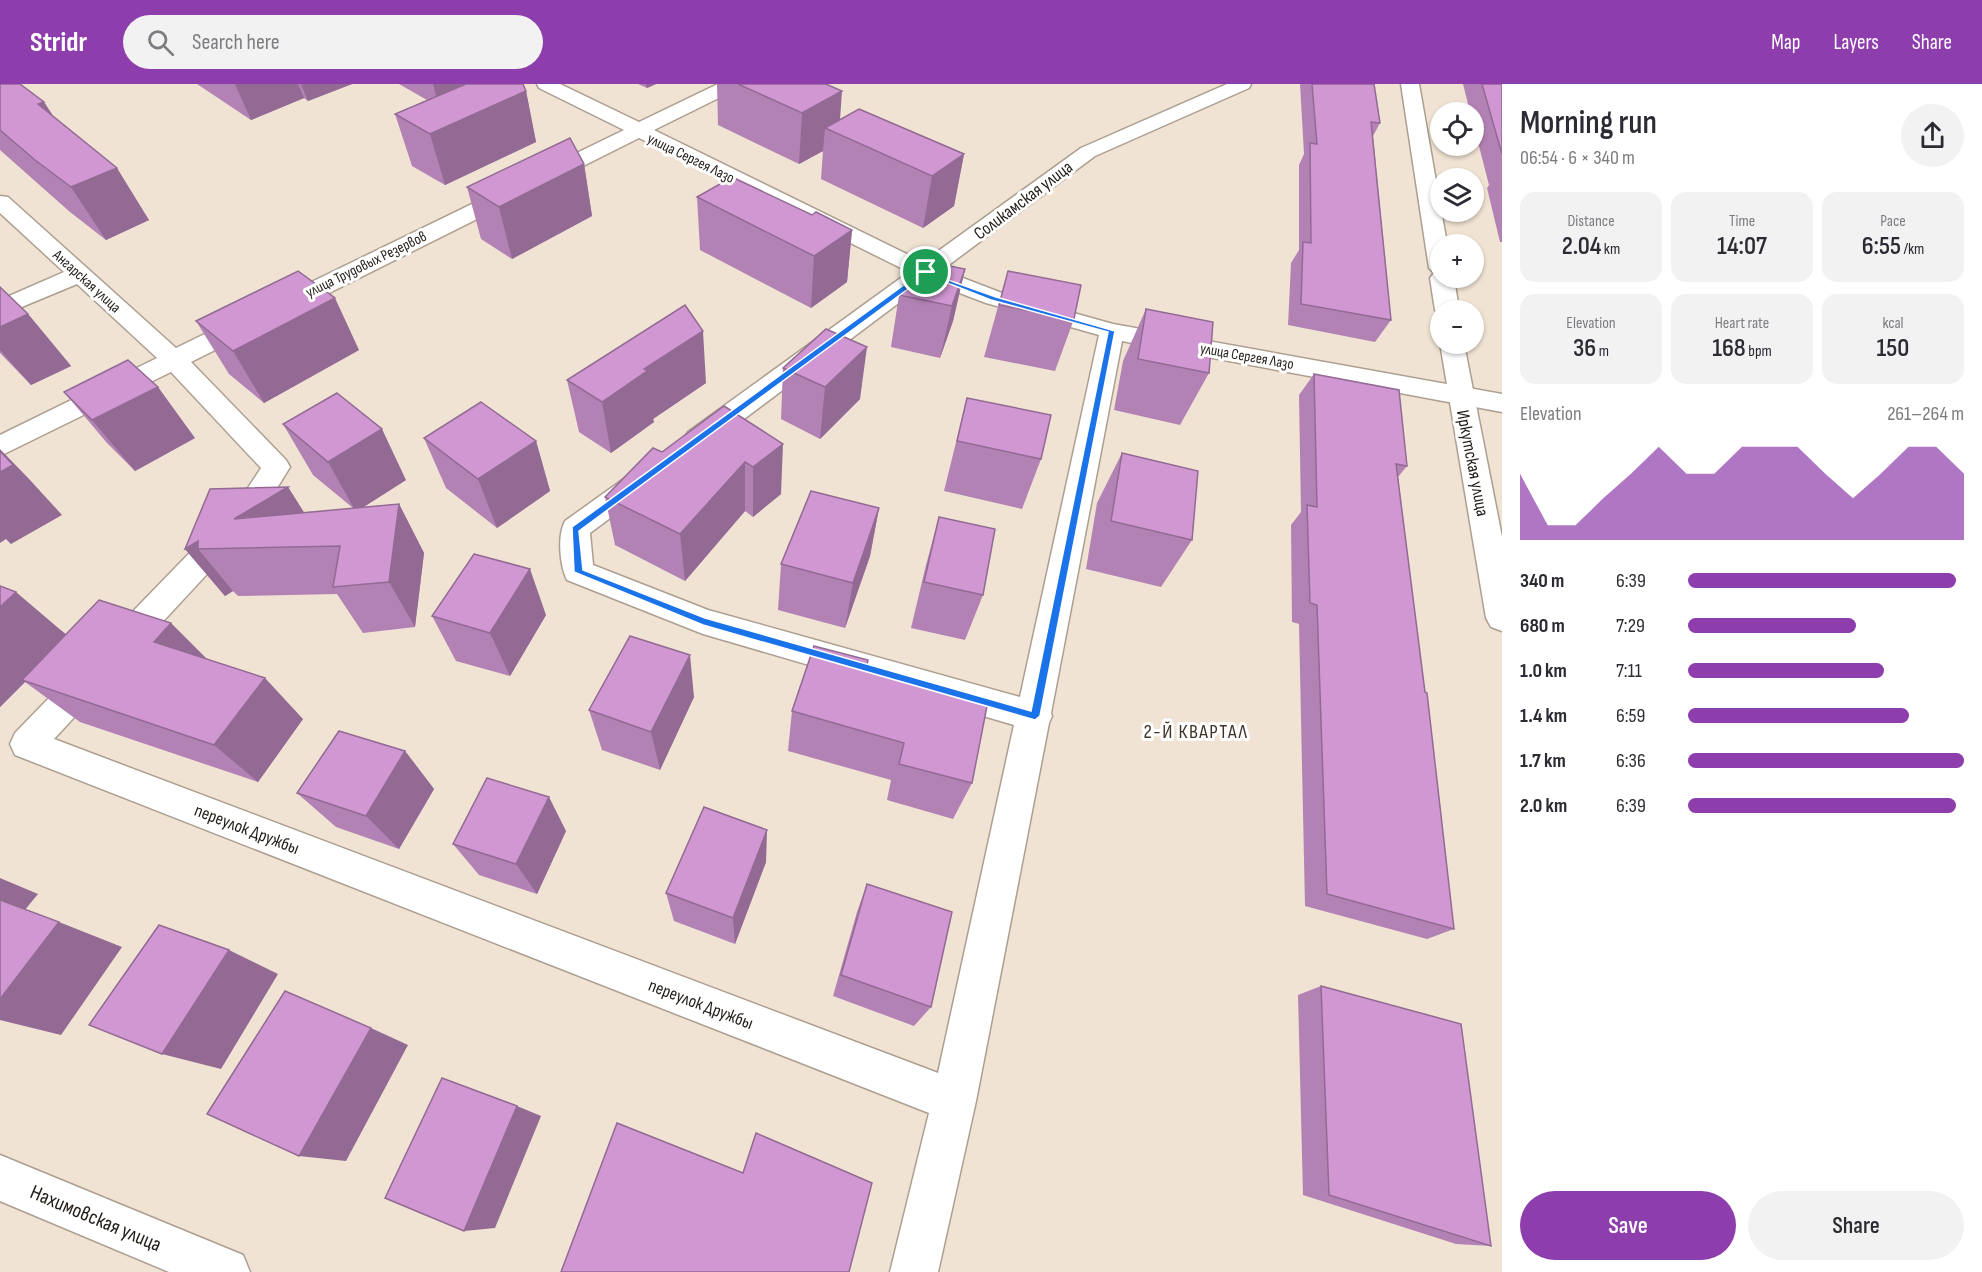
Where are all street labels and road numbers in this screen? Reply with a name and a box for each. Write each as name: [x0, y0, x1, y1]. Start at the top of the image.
street label: улица Сергея Лазо: [644, 129, 738, 188]
street label: Соликамская улица: [970, 156, 1077, 244]
street label: улица Трудовых Резервов: [303, 227, 430, 302]
street label: Ангарская улица: [48, 245, 125, 317]
street label: улица Сергея Лазо: [1199, 339, 1295, 374]
street label: Иркутская улица: [1452, 408, 1493, 518]
street label: переулок Дружбы: [192, 800, 302, 859]
street label: переулок Дружбы: [646, 975, 756, 1034]
street label: Нахимовская улица: [27, 1180, 165, 1257]

